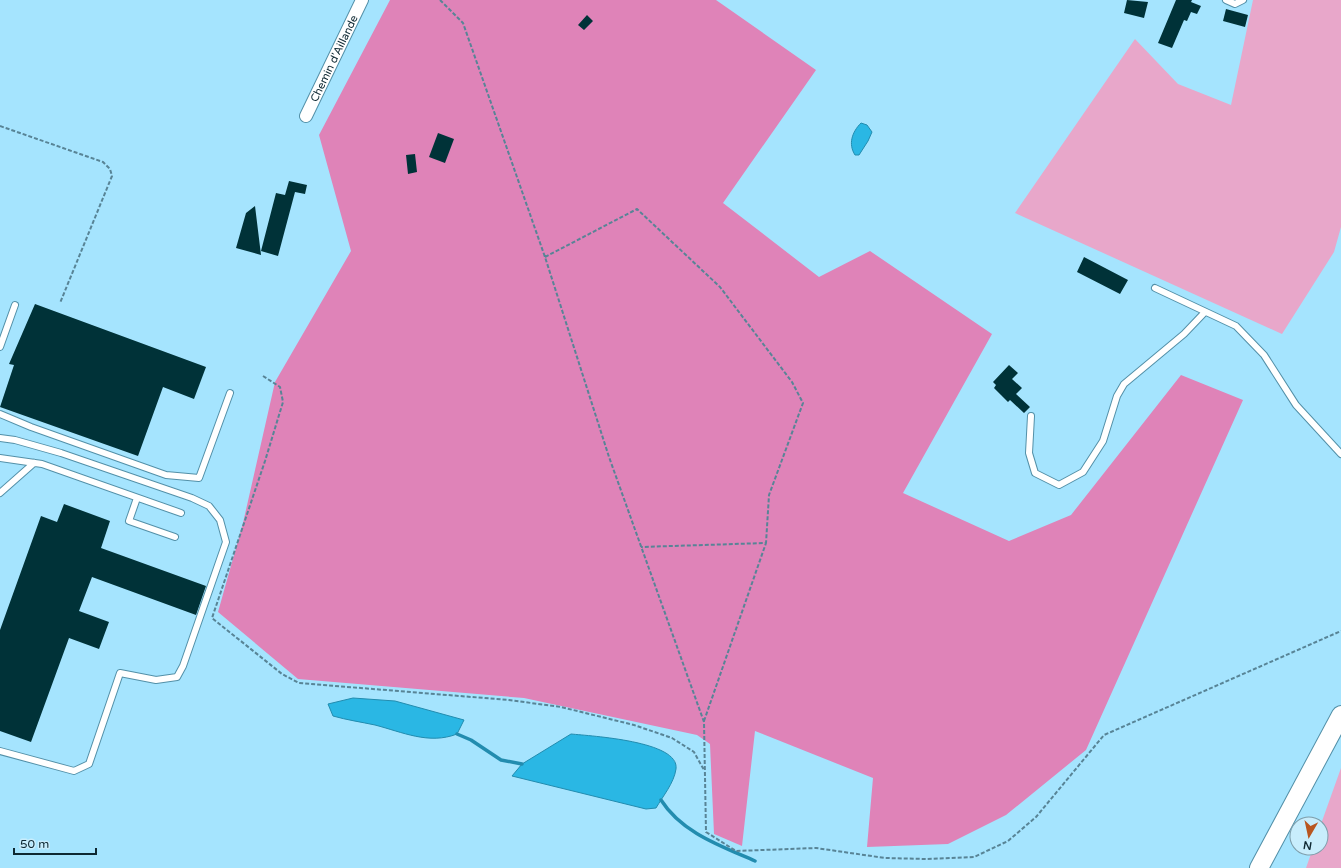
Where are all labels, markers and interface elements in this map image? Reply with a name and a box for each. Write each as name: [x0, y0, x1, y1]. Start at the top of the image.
street label: Chemin d'Aillande: [307, 13, 360, 104]
north arrow: [1289, 816, 1329, 856]
scale bar: [14, 830, 96, 856]
text: 50 m: [20, 837, 49, 851]
text: N: [1302, 838, 1313, 852]

